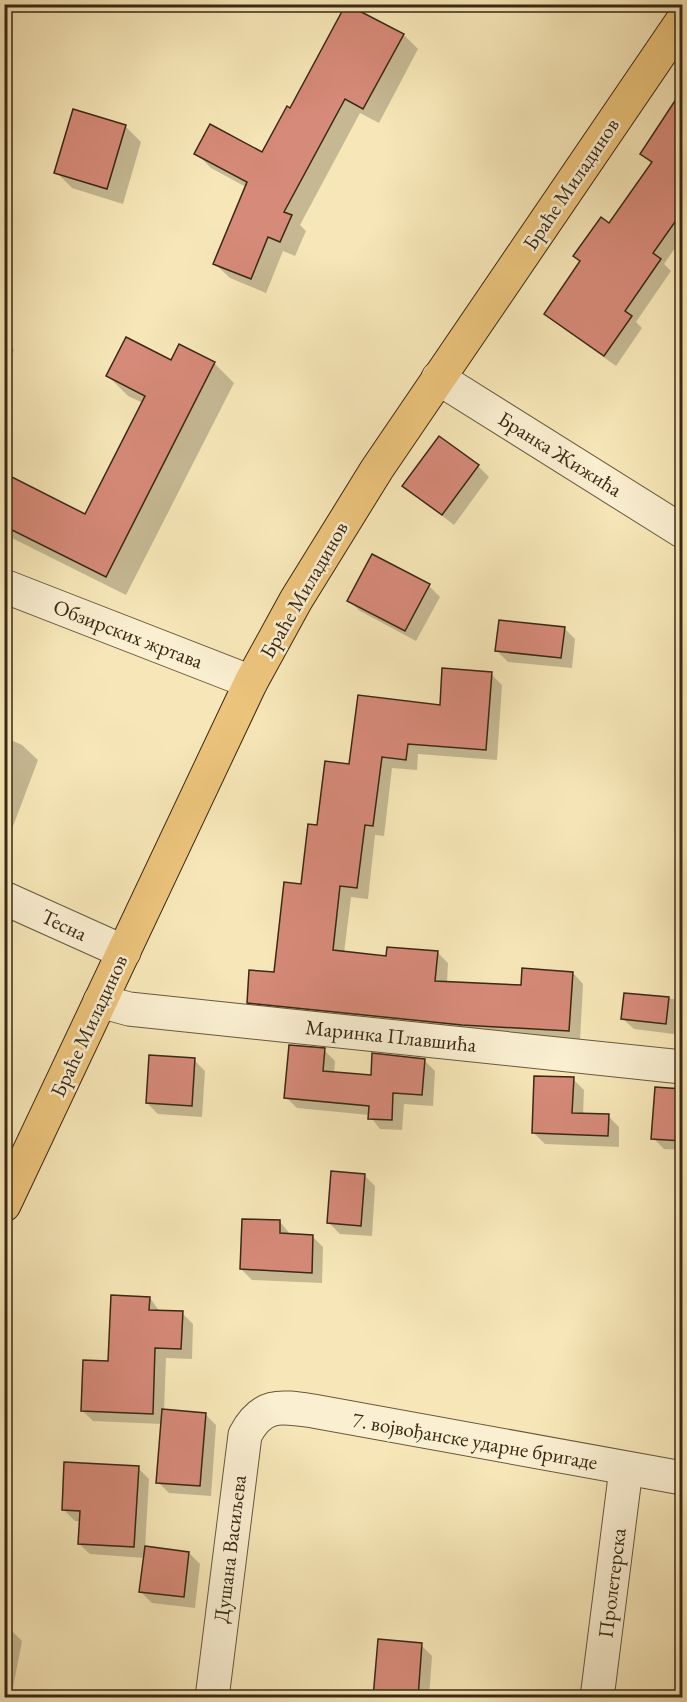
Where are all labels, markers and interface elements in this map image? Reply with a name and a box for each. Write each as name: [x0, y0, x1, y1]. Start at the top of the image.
street label: Браће Миладинов: [516, 112, 625, 255]
street label: Бранка Жижића: [493, 405, 628, 503]
street label: Браће Миладинов: [253, 516, 354, 663]
street label: Обзирских жртава: [50, 593, 207, 675]
street label: Тесна: [37, 902, 92, 947]
street label: Браће Миладинов: [44, 950, 133, 1101]
street label: Маринка Плавшића: [304, 1013, 478, 1058]
street label: 7. војвођанске ударне бригаде: [351, 1406, 600, 1475]
street label: Душана Васиљева: [207, 1473, 252, 1624]
street label: Пролетерска: [591, 1526, 632, 1639]

